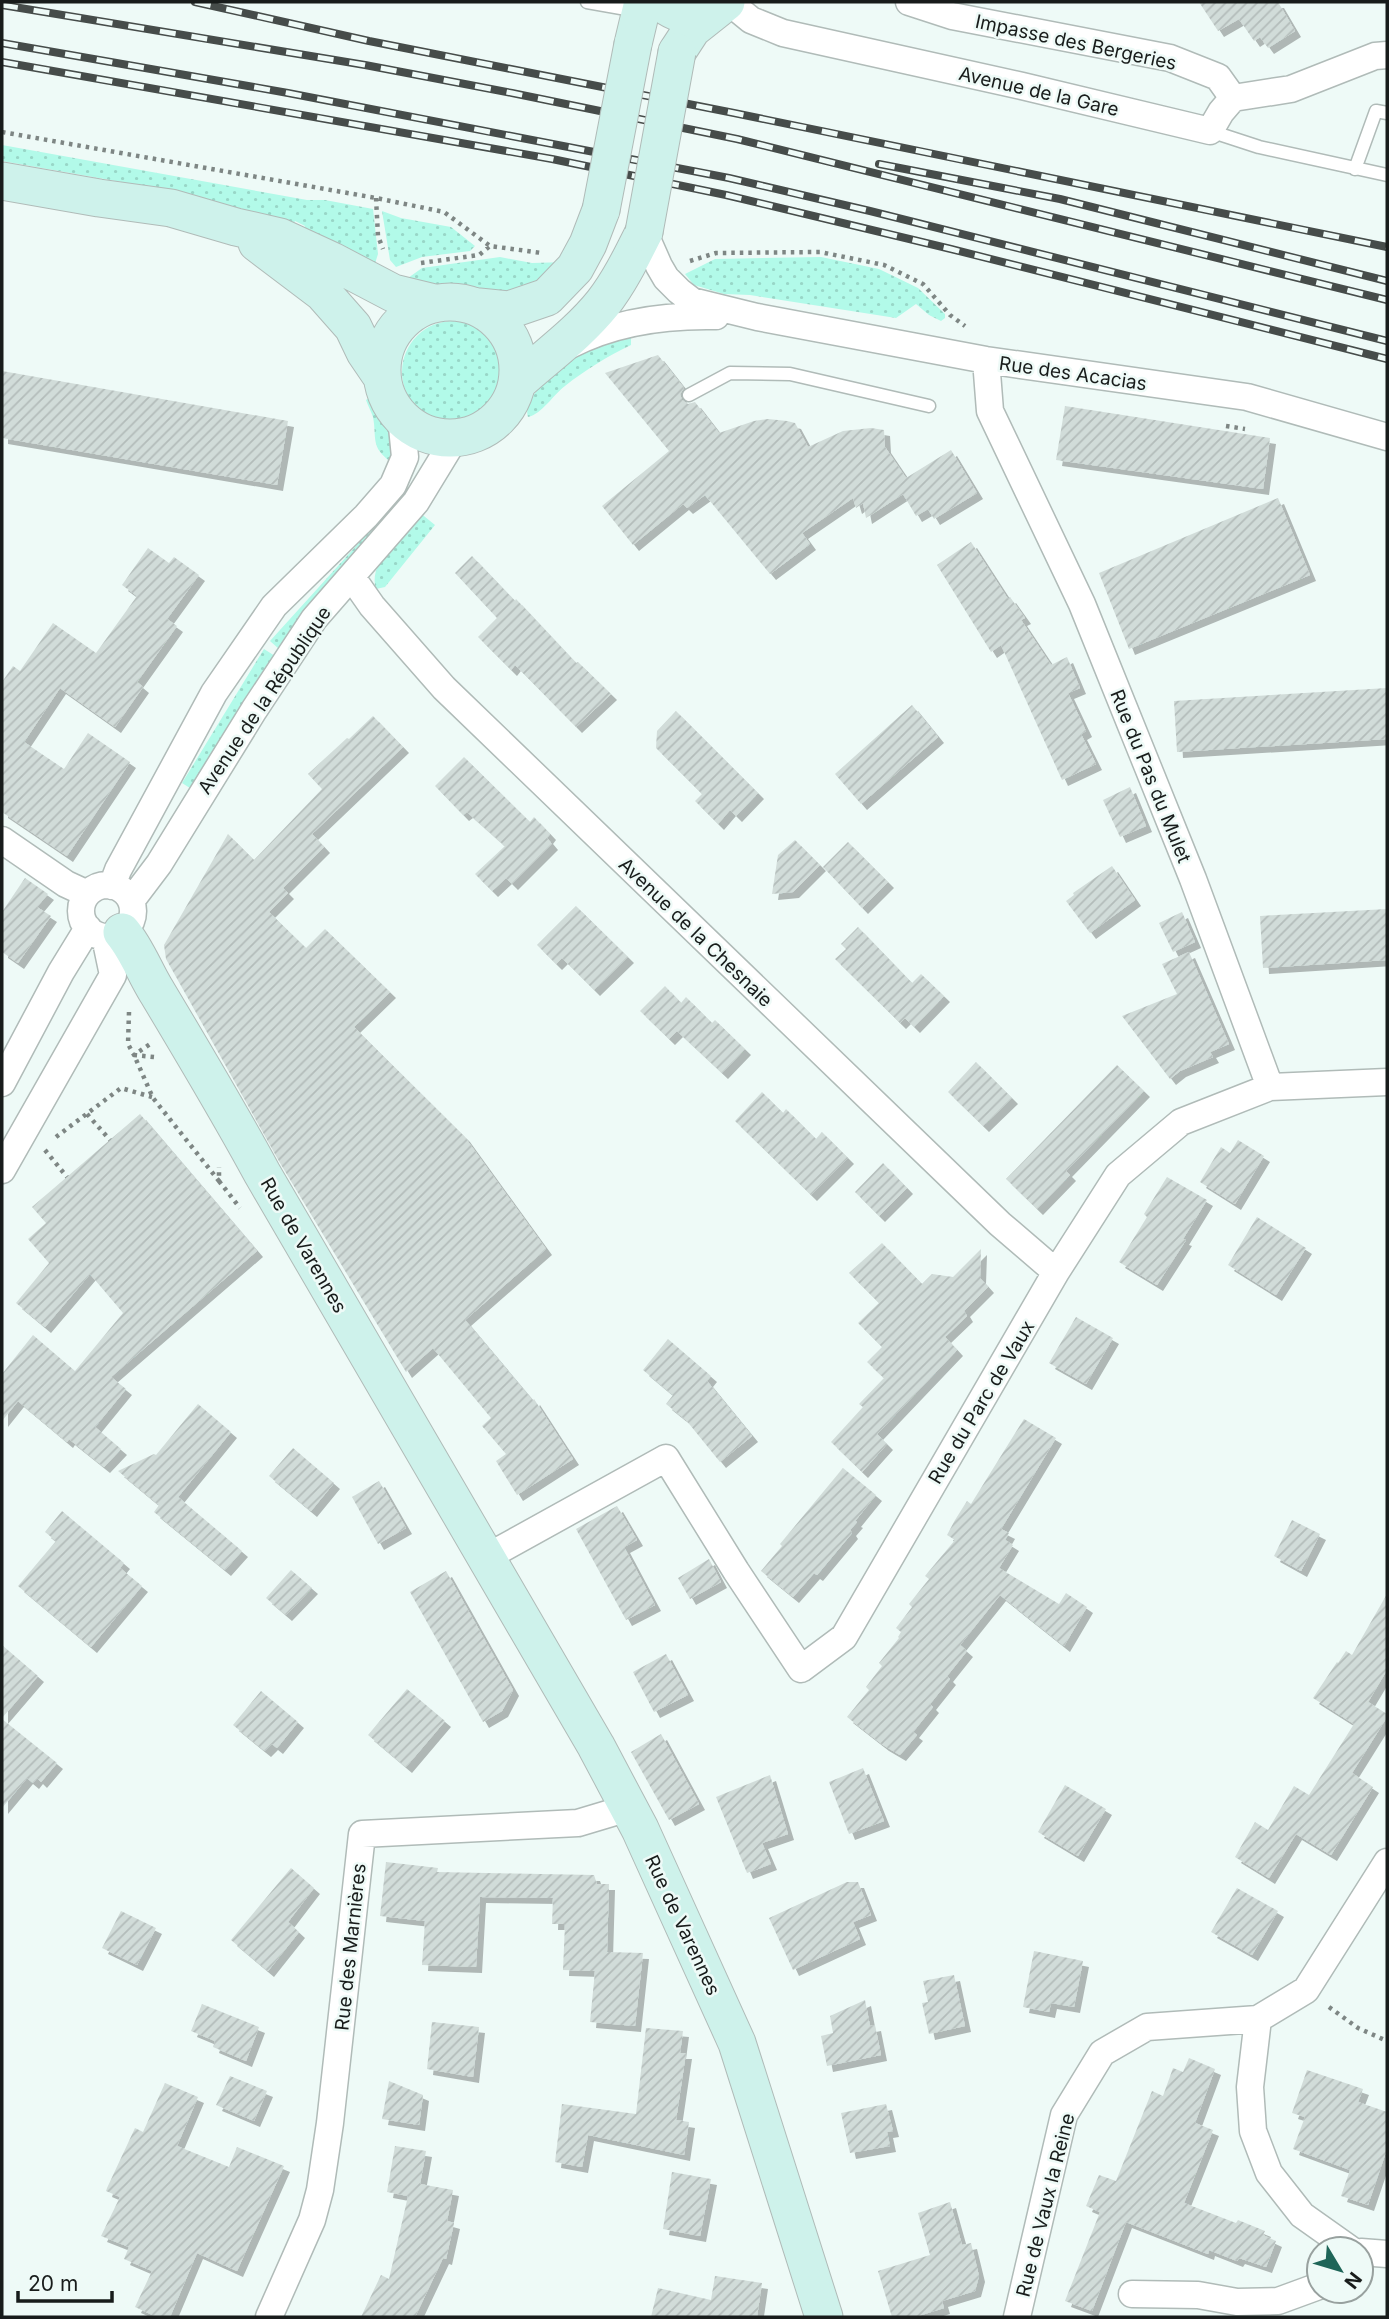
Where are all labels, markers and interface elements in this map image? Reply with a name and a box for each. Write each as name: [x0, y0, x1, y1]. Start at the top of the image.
street label: Impasse des Bergeries: [973, 10, 1179, 75]
street label: Avenue de la Gare: [957, 62, 1121, 121]
street label: Rue des Acacias: [998, 352, 1148, 395]
street label: Avenue de la République: [193, 602, 336, 799]
street label: Rue du Pas du Mulet: [1105, 686, 1196, 866]
street label: Avenue de la Chesnaie: [614, 853, 777, 1012]
street label: Rue de Varennes: [256, 1174, 352, 1317]
street label: Rue du Parc de Vaux: [924, 1316, 1039, 1488]
street label: Rue de Varennes: [640, 1851, 725, 1999]
street label: Rue des Marnières: [330, 1862, 371, 2032]
street label: Rue de Vaux la Reine: [1012, 2111, 1079, 2299]
north arrow: [1305, 2235, 1375, 2305]
scale bar: [18, 2260, 112, 2304]
text: N: [1339, 2267, 1367, 2293]
text: 20 m: [28, 2271, 78, 2296]

